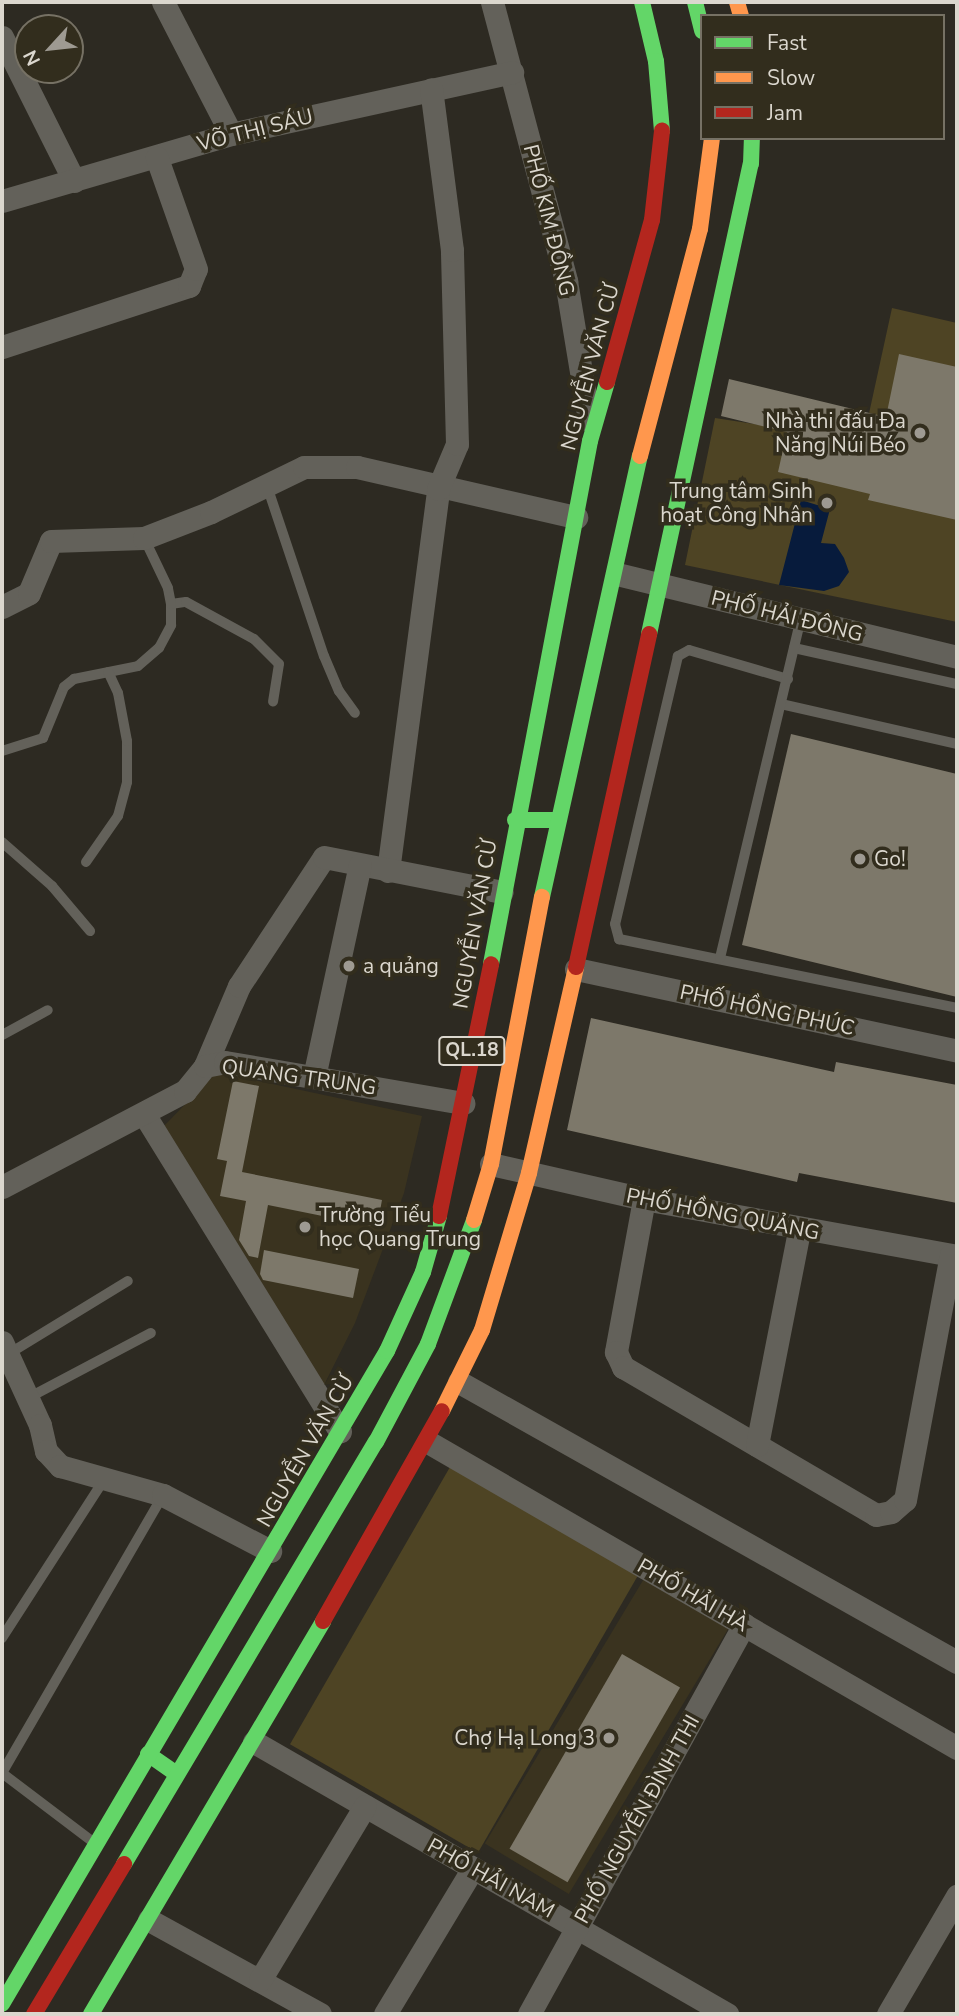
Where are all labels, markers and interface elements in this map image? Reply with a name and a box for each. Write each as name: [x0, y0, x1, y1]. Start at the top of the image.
north arrow: [14, 14, 84, 84]
legend: [700, 14, 945, 140]
text: Fast: [767, 29, 807, 57]
text: N: [17, 45, 47, 70]
text: Slow: [767, 64, 815, 92]
text: Jam: [767, 99, 803, 127]
street label: VÕ THỊ SÁU: [195, 103, 315, 157]
street label: PHỐ KIM ĐỒNG: [518, 142, 580, 298]
street label: NGUYỄN VĂN CỪ: [556, 281, 624, 453]
place label: Nhà thi đấu Đa Năng Núi Béo: [765, 408, 906, 458]
marker: Nhà thi đấu Đa Năng Núi Béo: [912, 425, 928, 441]
place label: Trung tâm Sinh hoạt Công Nhân: [660, 478, 813, 528]
marker: Trung tâm Sinh hoạt Công Nhân: [819, 495, 835, 511]
street label: PHỐ HẢI ĐÔNG: [709, 585, 865, 647]
street label: NGUYỄN VĂN CỪ: [448, 838, 502, 1010]
place label: Go!: [874, 846, 906, 872]
marker: Go!: [852, 851, 868, 867]
place label: a quảng: [363, 953, 439, 979]
marker: a quảng: [341, 958, 357, 974]
street label: PHỐ HỒNG PHÚC: [677, 979, 857, 1041]
road number: QL.18: [437, 1036, 507, 1066]
street label: QUANG TRUNG: [220, 1054, 378, 1100]
street label: PHỐ HỒNG QUẢNG: [624, 1183, 822, 1245]
place label: Trường Tiểu học Quang Trung: [319, 1202, 481, 1252]
marker: Trường Tiểu học Quang Trung: [297, 1219, 313, 1235]
street label: NGUYỄN VĂN CỪ: [251, 1371, 359, 1531]
street label: PHỐ HẢI HÀ: [633, 1553, 753, 1637]
street label: PHỐ NGUYỄN ĐÌNH THI: [569, 1710, 705, 1928]
place label: Chợ Hạ Long 3: [454, 1725, 595, 1751]
marker: Chợ Hạ Long 3: [601, 1730, 617, 1746]
street label: PHỐ HẢI NAM: [423, 1833, 559, 1923]

